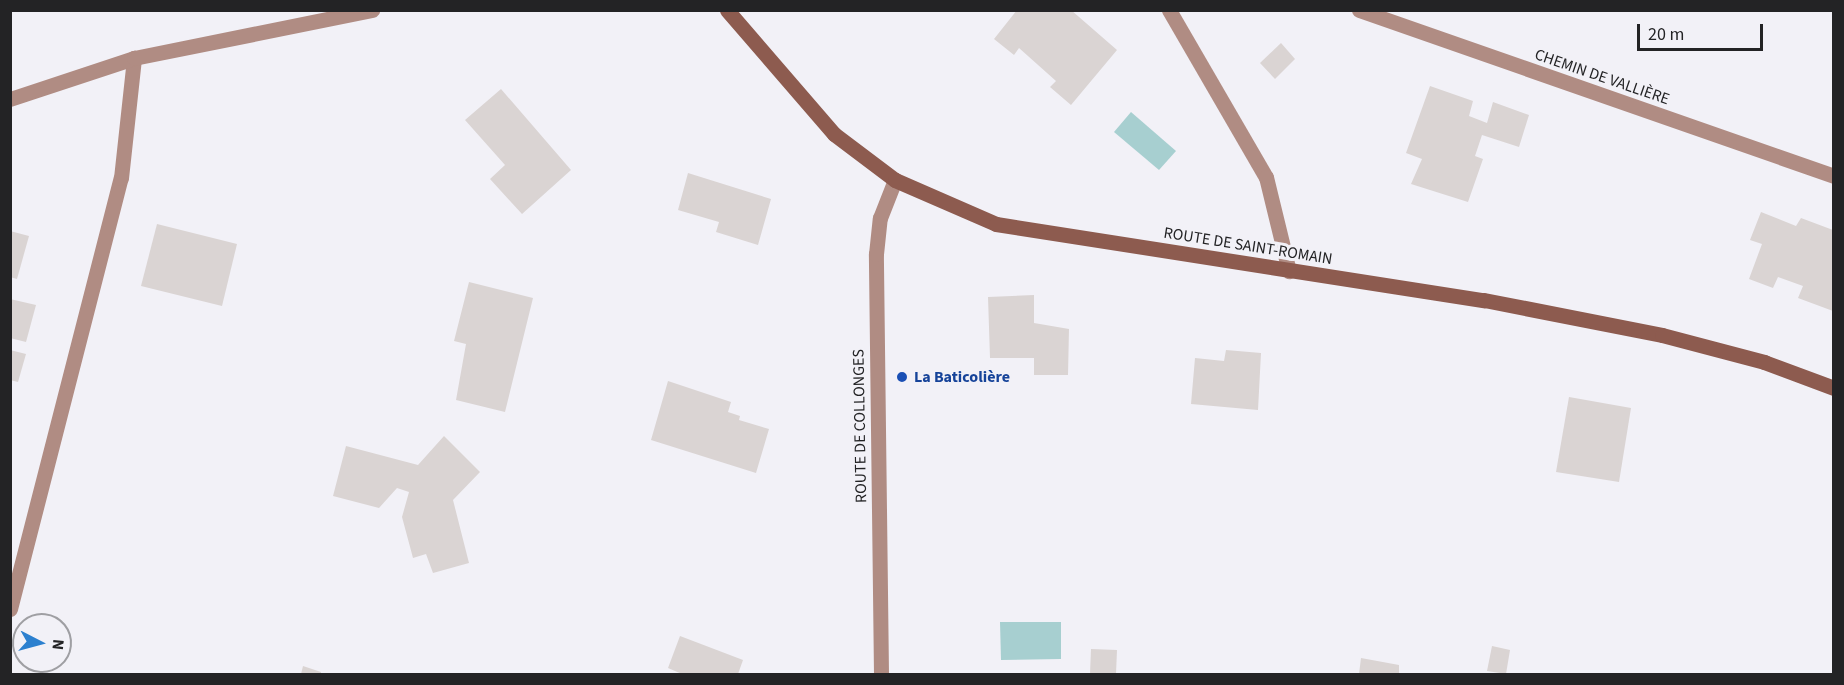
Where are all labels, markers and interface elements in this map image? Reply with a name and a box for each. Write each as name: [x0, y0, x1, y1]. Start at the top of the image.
scale bar: [1640, 12, 1766, 50]
text: 20 m: [1648, 22, 1684, 47]
street label: CHEMIN DE VALLIÈRE: [1532, 45, 1672, 109]
street label: ROUTE DE SAINT-ROMAIN: [1162, 223, 1334, 269]
street label: ROUTE DE COLLONGES: [849, 349, 871, 503]
place label: La Baticolière: [914, 367, 1010, 387]
marker: La Baticolière: [895, 370, 909, 384]
north arrow: [12, 613, 72, 673]
text: N: [46, 638, 69, 651]

